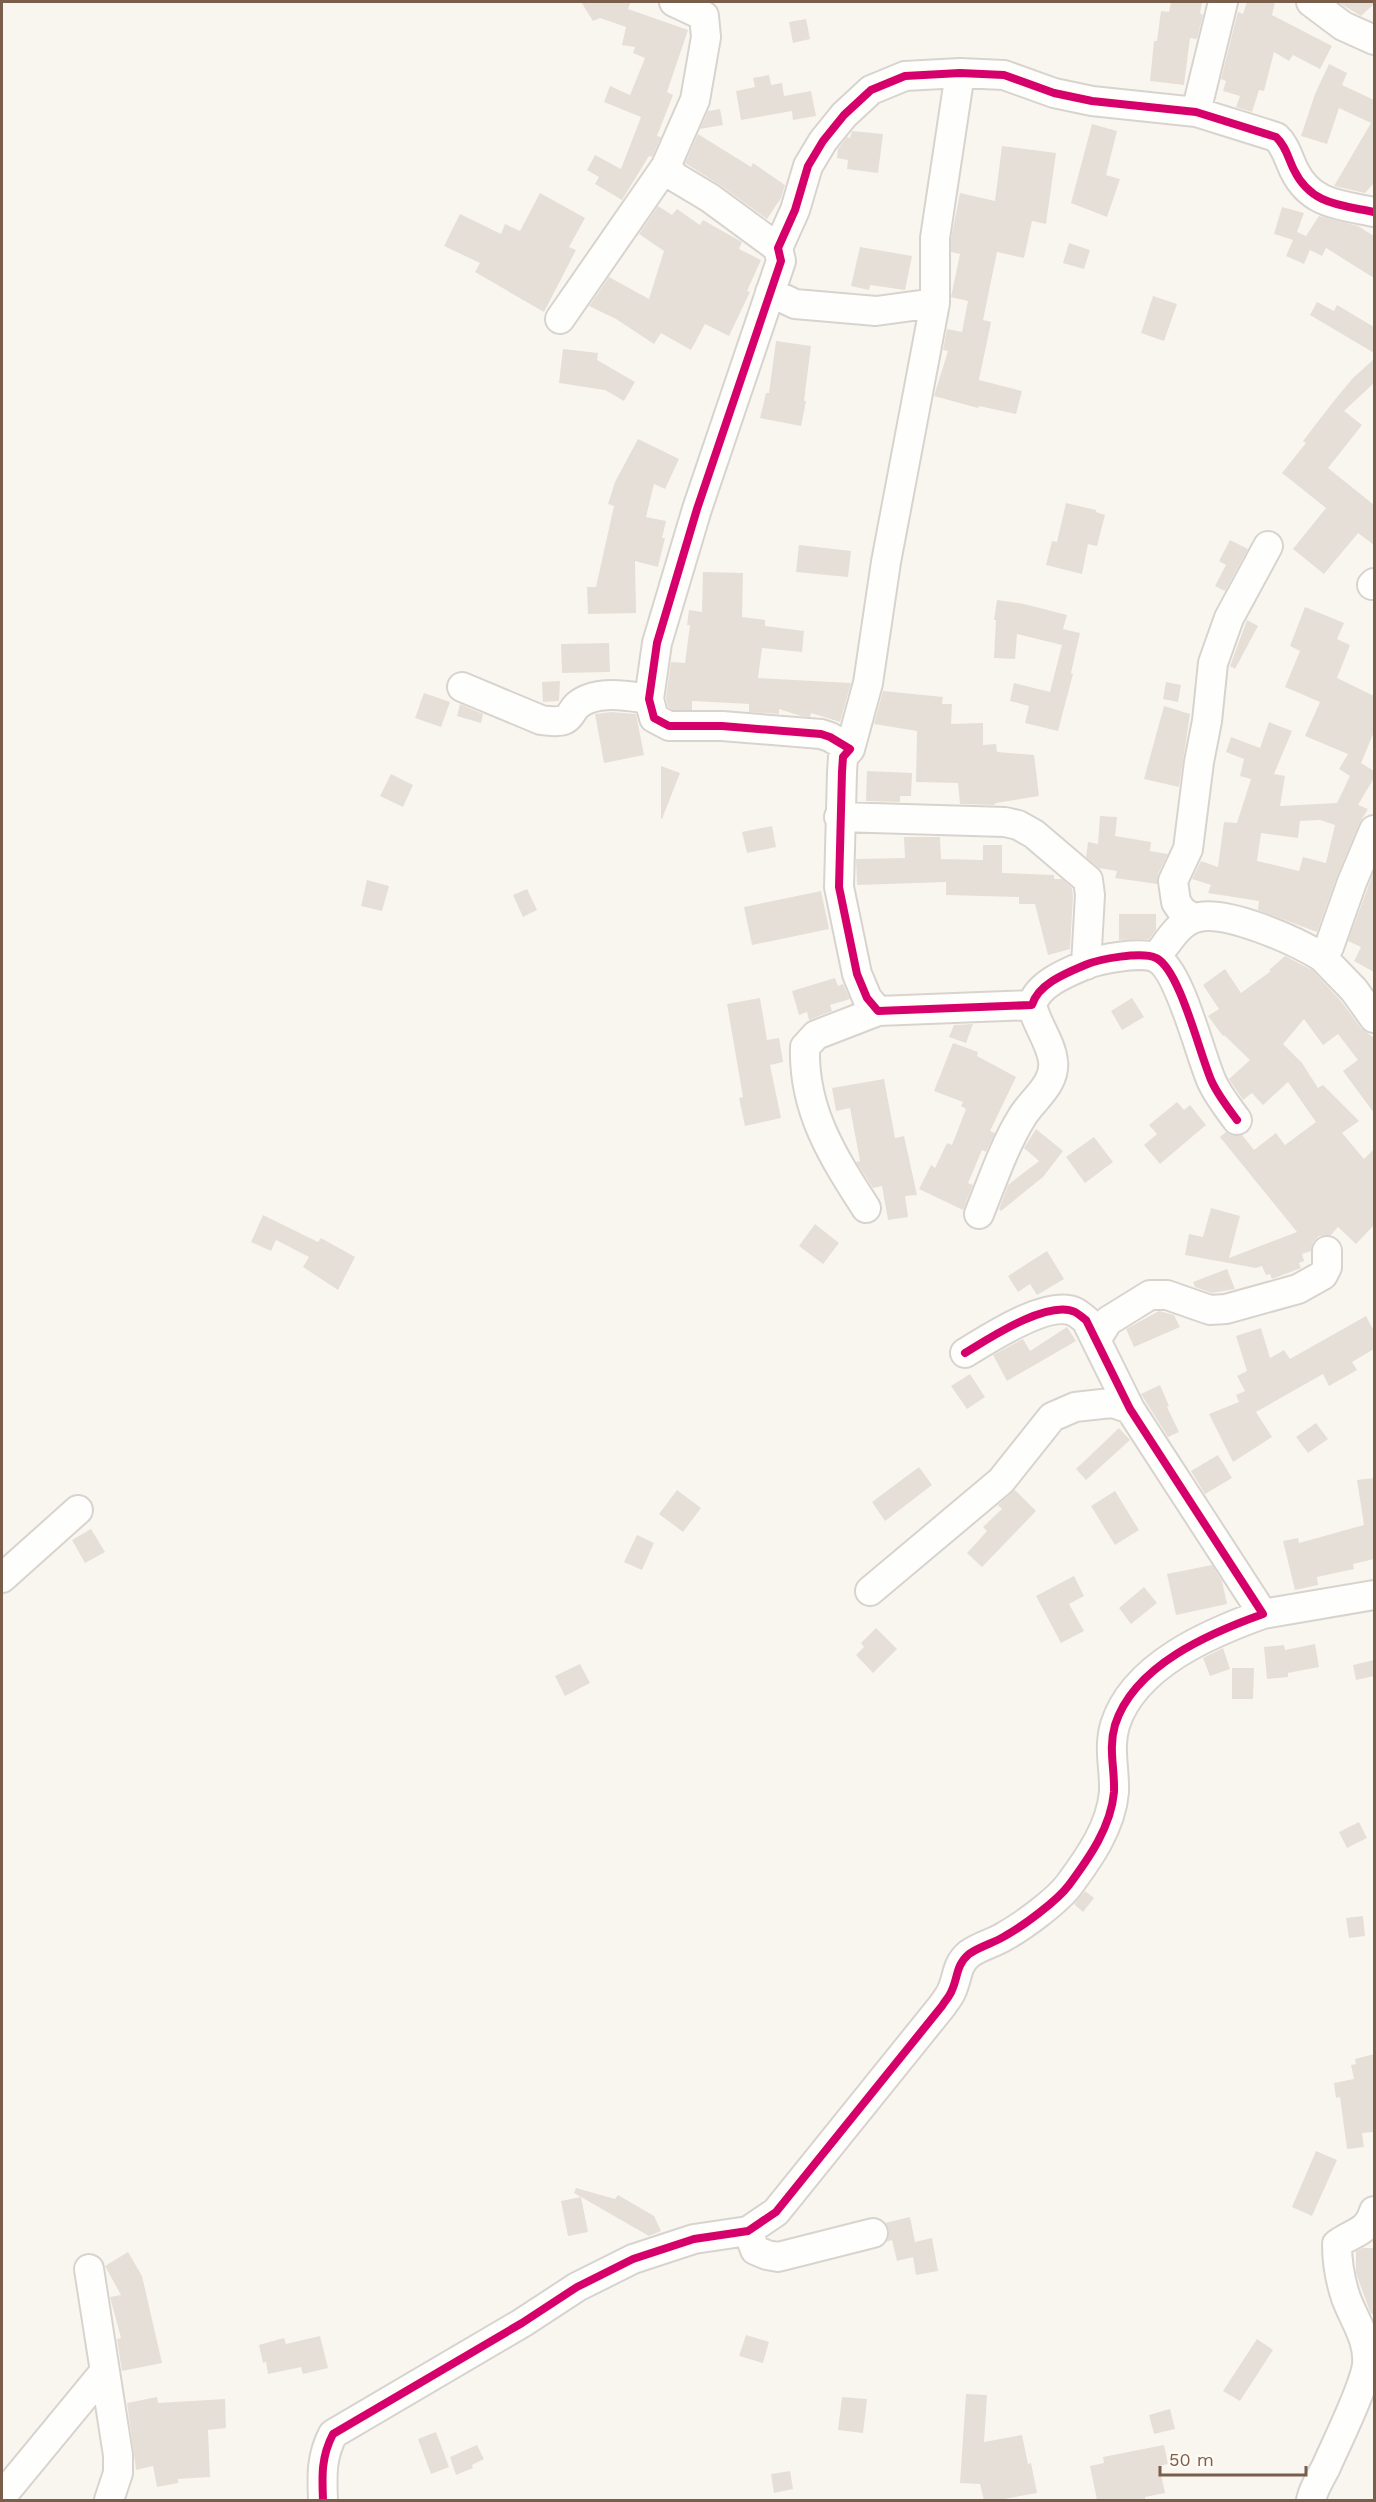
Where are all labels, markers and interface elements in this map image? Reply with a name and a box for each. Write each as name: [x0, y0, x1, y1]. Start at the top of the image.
scale bar: [1160, 2439, 1306, 2477]
text: 50 m: [1169, 2449, 1214, 2470]

